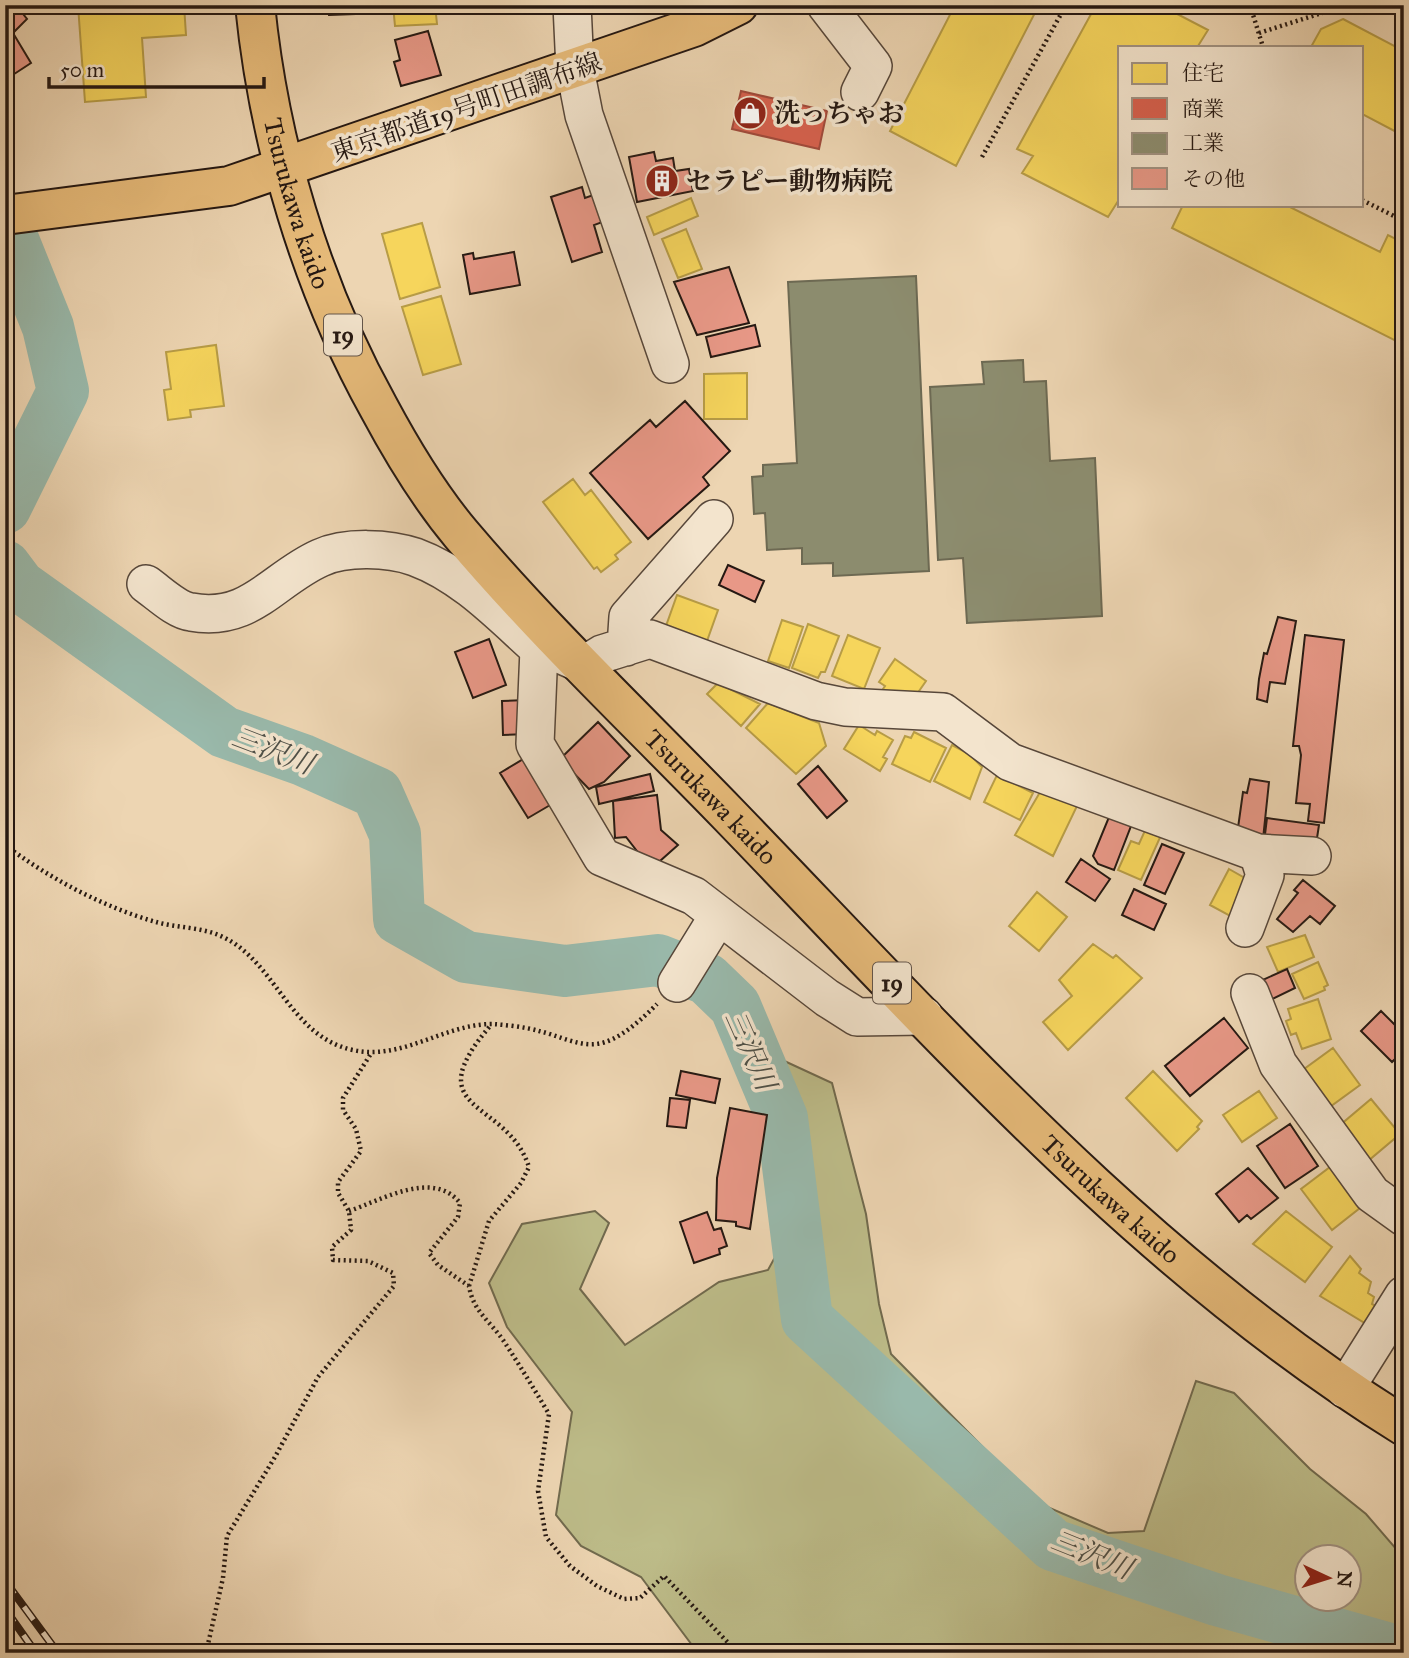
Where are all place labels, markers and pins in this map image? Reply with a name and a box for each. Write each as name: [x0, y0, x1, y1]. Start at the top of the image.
shop icon: 洗っちゃお: [731, 94, 769, 132]
place label: 洗っちゃお: [774, 97, 904, 129]
building icon: セラピー動物病院: [643, 162, 681, 200]
place label: セラピー動物病院: [686, 165, 893, 197]

